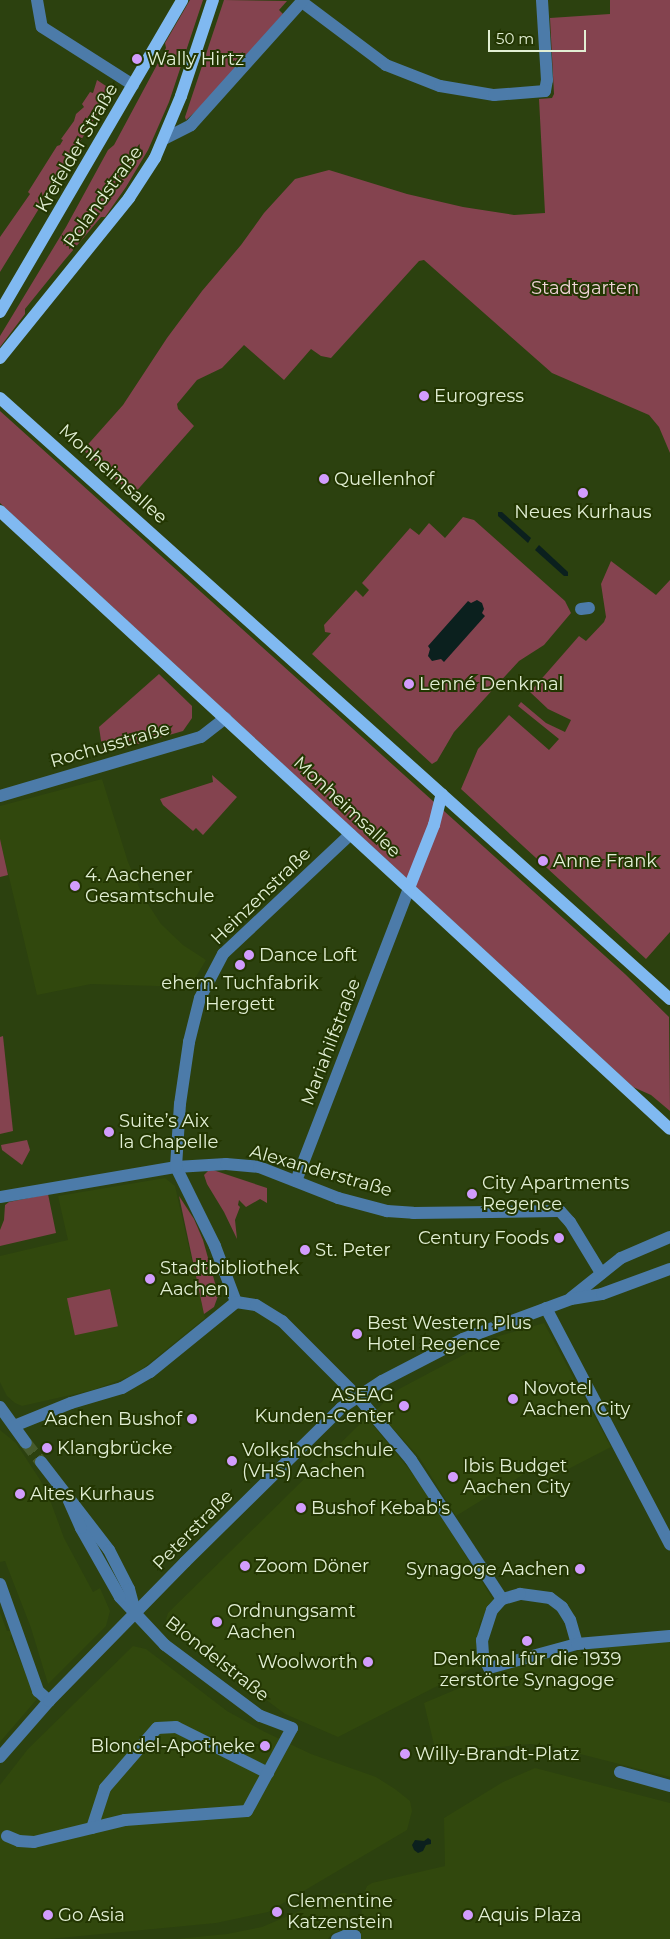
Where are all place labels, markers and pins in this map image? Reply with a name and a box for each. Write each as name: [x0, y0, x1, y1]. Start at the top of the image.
place label: Wally Hirtz: [147, 48, 244, 70]
marker: Wally Hirtz: [131, 53, 143, 65]
place label: Eurogress: [434, 385, 524, 407]
marker: Eurogress: [418, 390, 430, 402]
place label: Quellenhof: [334, 468, 434, 490]
marker: Quellenhof: [318, 473, 330, 485]
marker: Neues Kurhaus: [577, 487, 589, 499]
place label: Neues Kurhaus: [514, 501, 652, 523]
place label: Lenné Denkmal: [419, 673, 563, 695]
marker: Lenné Denkmal: [403, 678, 415, 690]
place label: Anne Frank: [553, 850, 657, 872]
marker: Anne Frank: [537, 855, 549, 867]
place label: 4. Aachener Gesamtschule: [85, 865, 214, 908]
marker: 4. Aachener Gesamtschule: [69, 880, 81, 892]
place label: Dance Loft: [259, 944, 357, 966]
marker: Dance Loft: [243, 949, 255, 961]
marker: ehem. Tuchfabrik Hergett: [234, 959, 246, 971]
place label: ehem. Tuchfabrik Hergett: [161, 973, 319, 1016]
place label: Suite’s Aix la Chapelle: [119, 1111, 218, 1154]
marker: Suite’s Aix la Chapelle: [103, 1126, 115, 1138]
place label: City Apartments Regence: [482, 1173, 629, 1216]
marker: City Apartments Regence: [466, 1188, 478, 1200]
place label: Century Foods: [418, 1227, 549, 1249]
marker: Century Foods: [553, 1232, 565, 1244]
place label: St. Peter: [315, 1239, 391, 1261]
marker: St. Peter: [299, 1244, 311, 1256]
place label: Stadtbibliothek Aachen: [160, 1258, 299, 1300]
marker: Stadtbibliothek Aachen: [144, 1273, 156, 1285]
place label: Best Western Plus Hotel Regence: [367, 1313, 531, 1356]
marker: Best Western Plus Hotel Regence: [351, 1328, 363, 1340]
place label: Novotel Aachen City: [523, 1378, 630, 1420]
place label: ASEAG Kunden-Center: [255, 1385, 394, 1428]
marker: Novotel Aachen City: [507, 1393, 519, 1405]
marker: ASEAG Kunden-Center: [398, 1400, 410, 1412]
place label: Aachen Bushof: [45, 1408, 182, 1430]
marker: Aachen Bushof: [186, 1413, 198, 1425]
place label: Klangbrücke: [57, 1437, 173, 1459]
place label: Volkshochschule (VHS) Aachen: [242, 1440, 393, 1482]
marker: Klangbrücke: [41, 1442, 53, 1454]
marker: Volkshochschule (VHS) Aachen: [226, 1455, 238, 1467]
place label: Ibis Budget Aachen City: [463, 1456, 570, 1498]
marker: Ibis Budget Aachen City: [447, 1471, 459, 1483]
place label: Altes Kurhaus: [30, 1483, 154, 1505]
marker: Altes Kurhaus: [14, 1488, 26, 1500]
place label: Bushof Kebab's: [311, 1497, 450, 1519]
marker: Bushof Kebab's: [295, 1502, 307, 1514]
place label: Zoom Döner: [255, 1555, 369, 1577]
place label: Synagoge Aachen: [406, 1558, 570, 1580]
marker: Zoom Döner: [239, 1560, 251, 1572]
marker: Synagoge Aachen: [574, 1563, 586, 1575]
place label: Ordnungsamt Aachen: [227, 1601, 356, 1644]
marker: Ordnungsamt Aachen: [211, 1616, 223, 1628]
marker: Denkmal für die 1939 zerstörte Synagoge: [521, 1635, 533, 1647]
place label: Denkmal für die 1939 zerstörte Synagoge: [433, 1649, 621, 1692]
place label: Woolworth: [258, 1651, 358, 1673]
marker: Woolworth: [362, 1656, 374, 1668]
place label: Blondel-Apotheke: [91, 1735, 255, 1757]
marker: Blondel-Apotheke: [259, 1740, 271, 1752]
place label: Willy-Brandt-Platz: [415, 1743, 579, 1765]
marker: Willy-Brandt-Platz: [399, 1748, 411, 1760]
place label: Clementine Katzenstein: [287, 1891, 393, 1934]
place label: Go Asia: [58, 1904, 125, 1926]
place label: Aquis Plaza: [478, 1904, 582, 1926]
marker: Clementine Katzenstein: [271, 1906, 283, 1918]
marker: Go Asia: [42, 1909, 54, 1921]
marker: Aquis Plaza: [462, 1909, 474, 1921]

